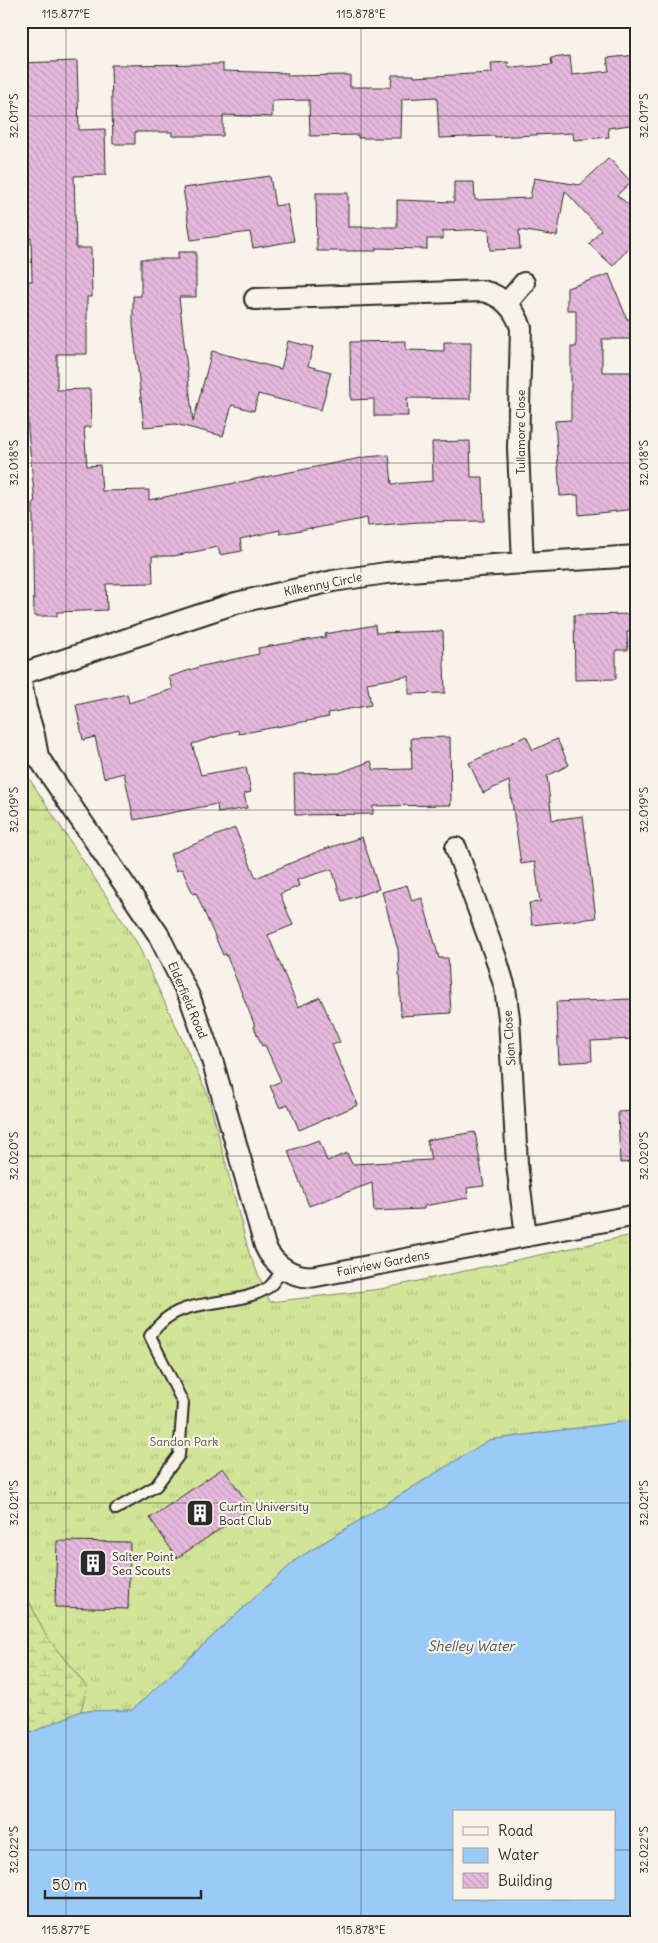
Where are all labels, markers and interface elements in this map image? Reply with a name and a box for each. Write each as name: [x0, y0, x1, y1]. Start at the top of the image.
text: 115.877°E: [42, 6, 90, 21]
text: 115.878°E: [336, 6, 386, 21]
text: 32.017°S: [6, 93, 21, 139]
text: 32.017°S: [636, 93, 651, 139]
street label: Tullamore Close: [513, 389, 528, 475]
text: 32.018°S: [6, 440, 21, 486]
text: 32.018°S: [636, 440, 651, 486]
street label: Kilkenny Circle: [283, 569, 363, 599]
text: 32.019°S: [6, 787, 21, 833]
text: 32.019°S: [636, 787, 651, 833]
street label: Elderfield Road: [165, 959, 211, 1041]
street label: Sion Close: [500, 1010, 518, 1066]
text: 32.020°S: [6, 1131, 21, 1180]
text: 32.020°S: [636, 1131, 651, 1180]
street label: Fairview Gardens: [335, 1247, 431, 1279]
park label: Sandon Park: [150, 1434, 218, 1449]
text: 32.021°S: [6, 1480, 21, 1526]
text: 32.021°S: [636, 1480, 651, 1526]
building icon: Curtin University Boat Club: [185, 1498, 215, 1528]
place label: Curtin University Boat Club: [219, 1499, 309, 1528]
building icon: Salter Point Sea Scouts: [78, 1548, 108, 1578]
place label: Salter Point Sea Scouts: [112, 1549, 174, 1578]
water label: Shelley Water: [428, 1637, 517, 1655]
legend: [453, 1810, 616, 1900]
text: Road: [498, 1821, 533, 1840]
text: 32.022°S: [6, 1826, 21, 1874]
text: 32.022°S: [636, 1826, 651, 1874]
text: Water: [498, 1845, 539, 1864]
scale bar: [45, 1868, 201, 1900]
text: Building: [498, 1871, 553, 1890]
text: 50 m: [52, 1875, 87, 1894]
text: 115.877°E: [42, 1922, 90, 1937]
text: 115.878°E: [336, 1922, 386, 1937]

